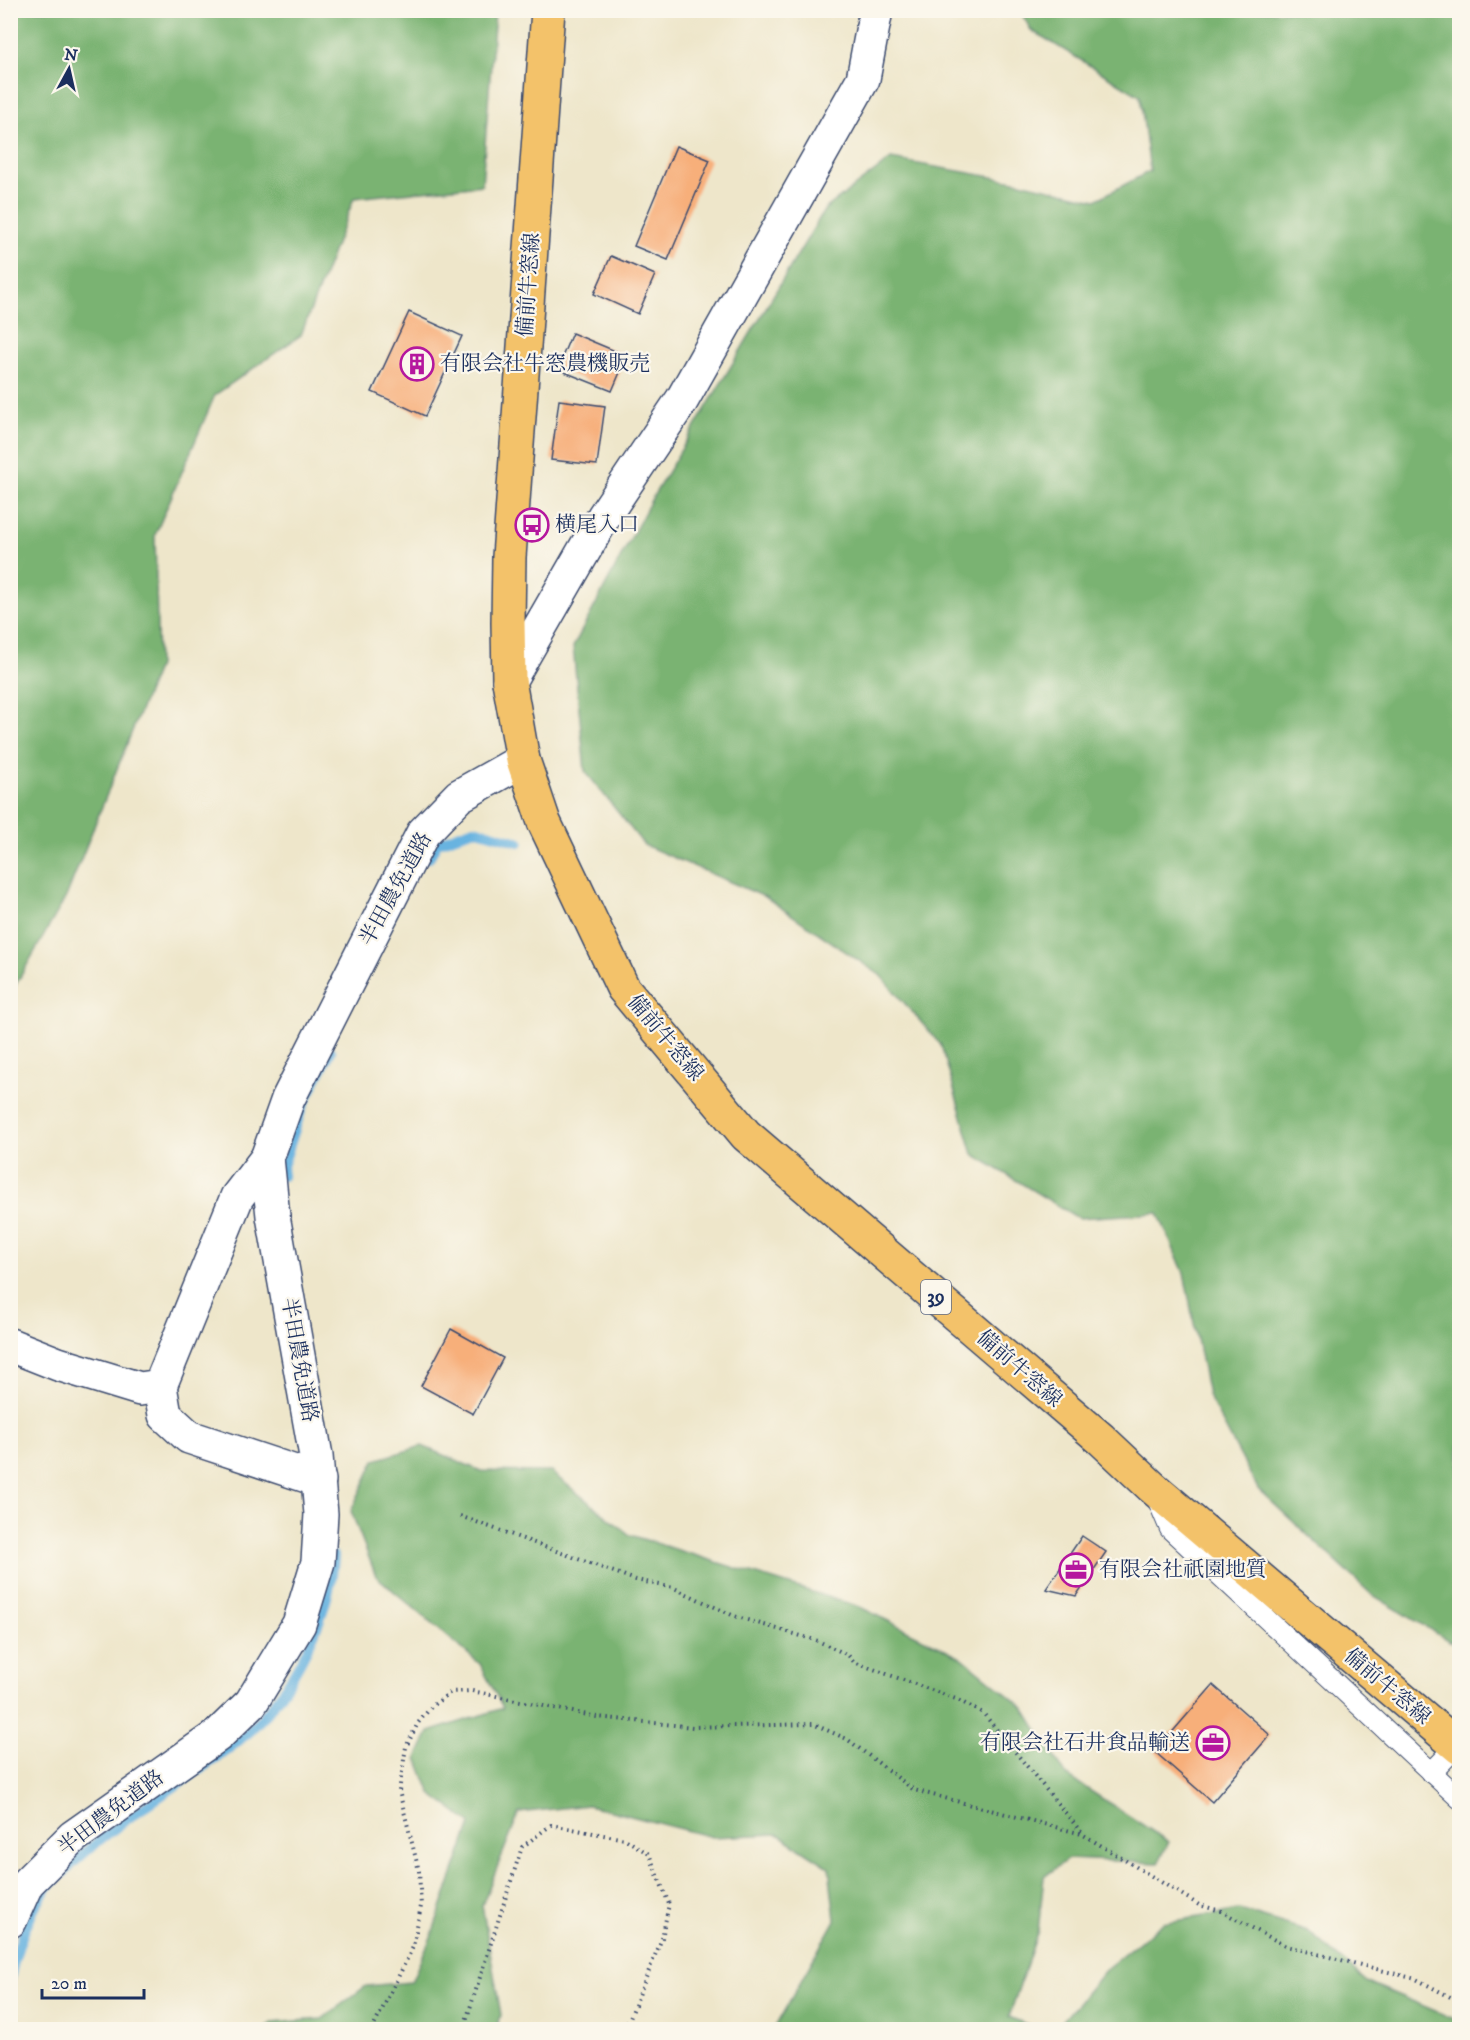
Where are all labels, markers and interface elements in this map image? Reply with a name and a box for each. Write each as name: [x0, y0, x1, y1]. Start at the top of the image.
north arrow: [39, 39, 99, 99]
text: N: [63, 44, 79, 66]
street label: 備前牛窓線: [512, 232, 546, 338]
building icon: 有限会社牛窓農機販売: [399, 346, 435, 382]
place label: 有限会社牛窓農機販売: [440, 351, 650, 377]
bus stop icon: 横尾入口: [514, 507, 550, 543]
place label: 横尾入口: [555, 512, 639, 538]
street label: 半田農免道路: [354, 828, 438, 950]
street label: 備前牛窓線: [621, 989, 709, 1087]
road number: 39: [921, 1280, 951, 1314]
street label: 半田農免道路: [275, 1296, 323, 1424]
street label: 備前牛窓線: [971, 1325, 1067, 1413]
office icon: 有限会社祇園地質: [1058, 1552, 1094, 1588]
place label: 有限会社祇園地質: [1099, 1557, 1267, 1583]
street label: 備前牛窓線: [1338, 1643, 1436, 1731]
office icon: 有限会社石井食品輸送: [1195, 1725, 1231, 1761]
place label: 有限会社石井食品輸送: [980, 1730, 1190, 1756]
street label: 半田農免道路: [53, 1765, 169, 1861]
scale bar: [42, 1962, 144, 2000]
text: 20 m: [51, 1973, 87, 1995]

